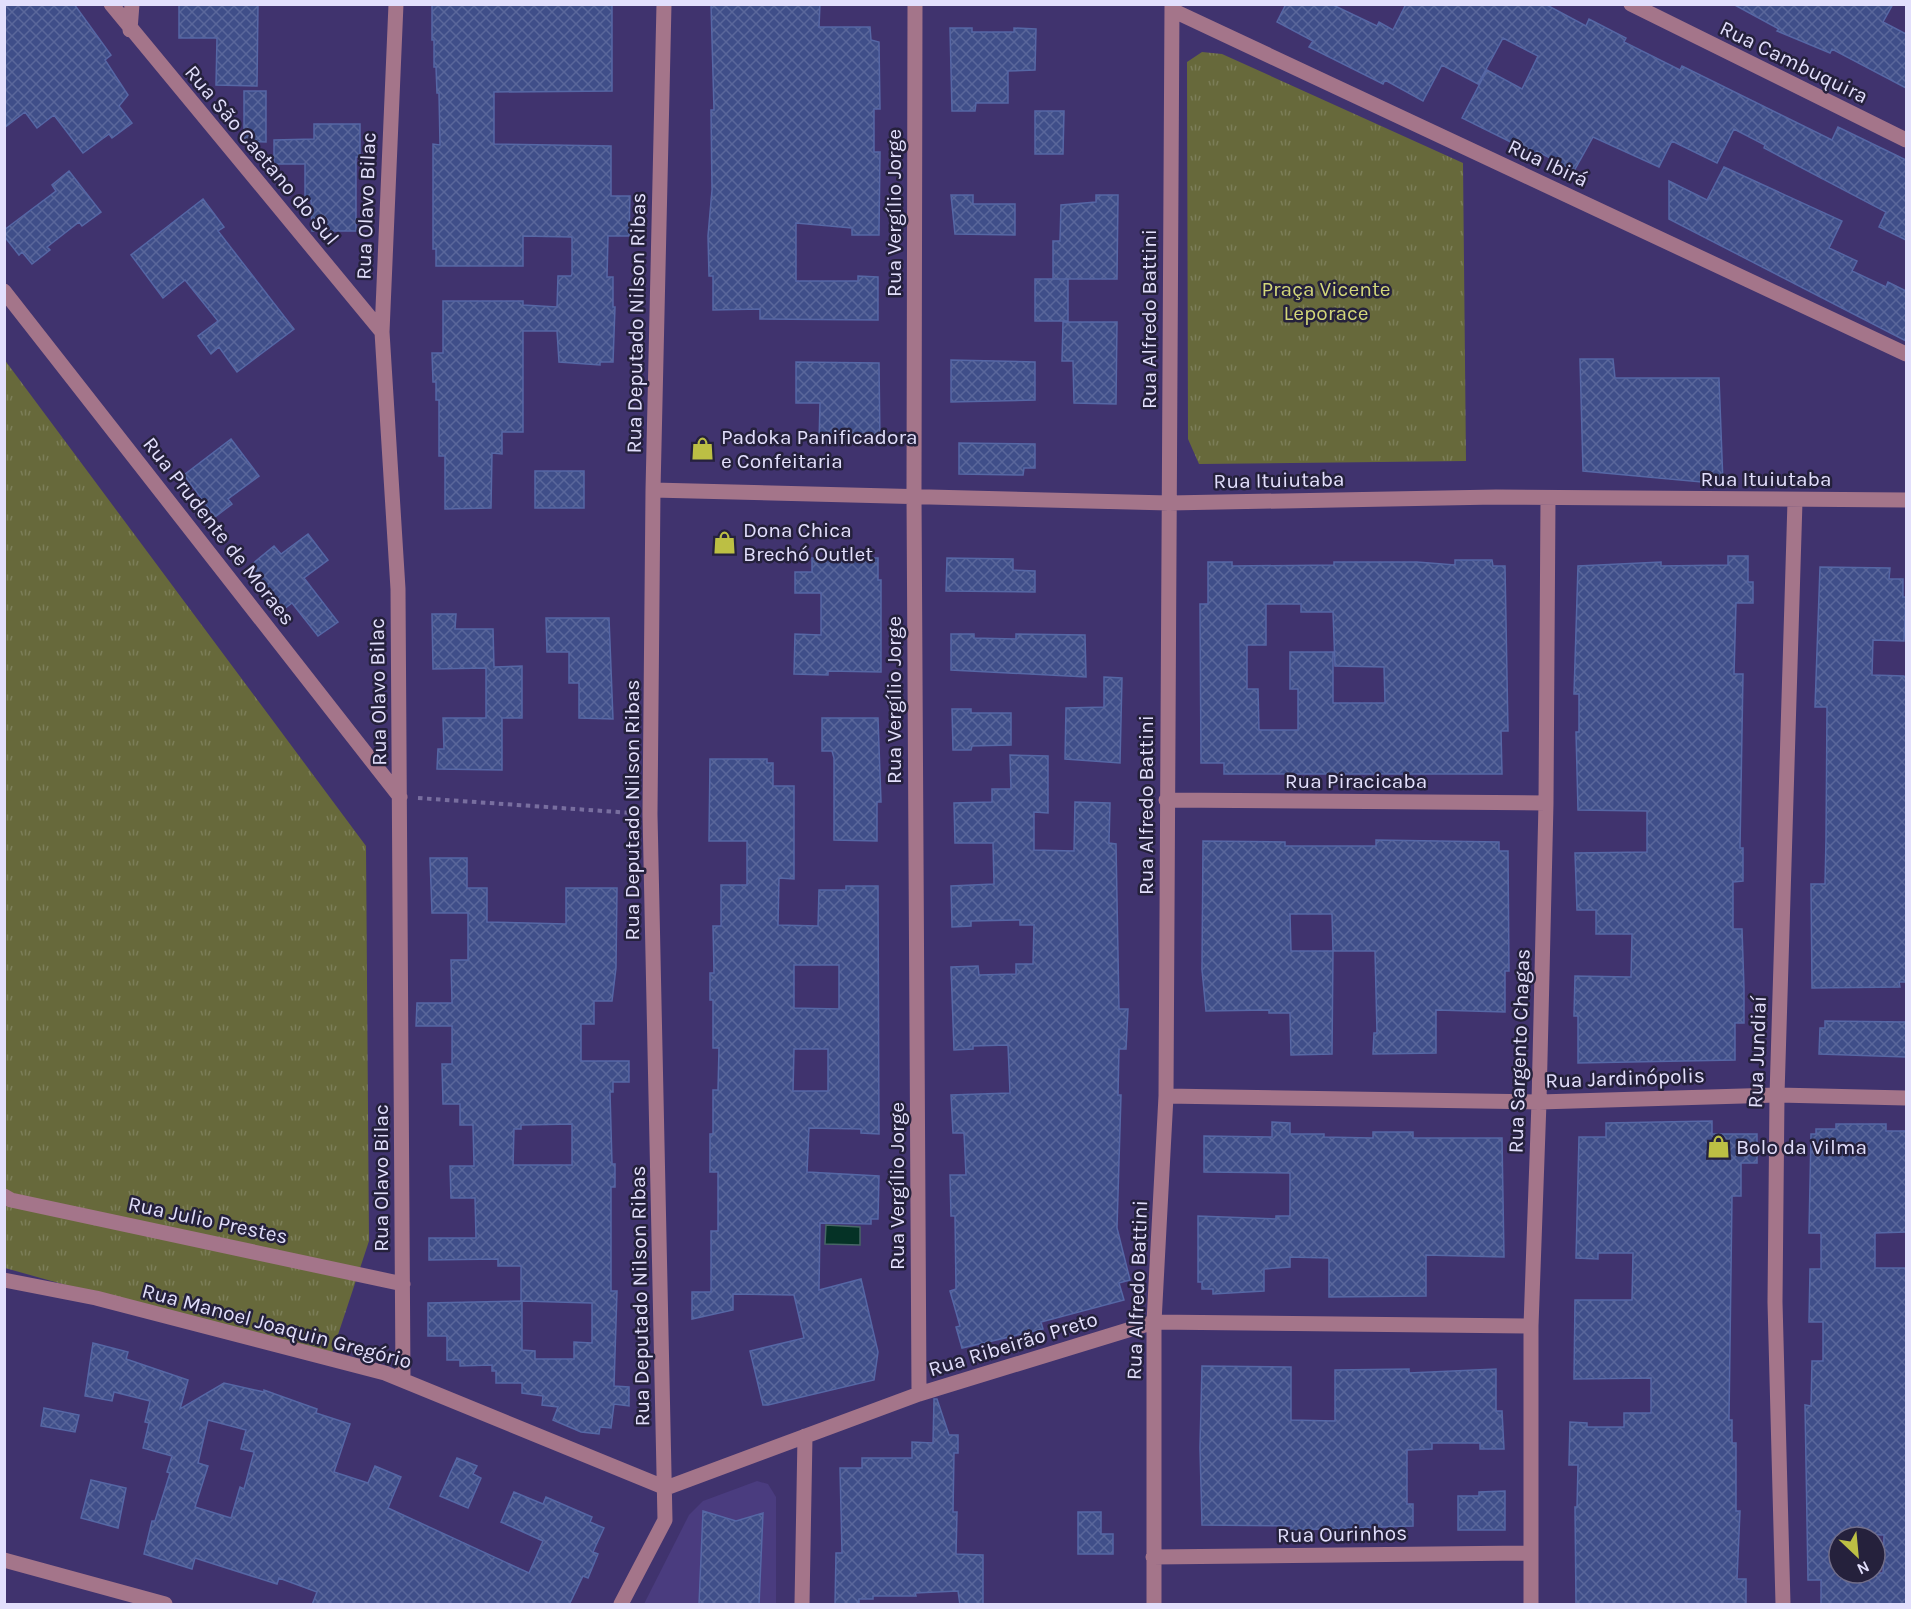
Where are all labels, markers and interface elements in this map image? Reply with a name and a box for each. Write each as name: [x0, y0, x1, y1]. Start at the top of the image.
street label: Rua Cambuquira: [1716, 16, 1872, 108]
street label: Rua São Caetano do Sul: [180, 60, 344, 250]
street label: Rua Vergílio Jorge: [882, 129, 906, 297]
street label: Rua Olavo Bilac: [351, 132, 381, 280]
street label: Rua Ibirá: [1504, 134, 1592, 192]
street label: Rua Deputado Nilson Ribas: [622, 192, 650, 454]
street label: Rua Alfredo Battini: [1137, 229, 1161, 409]
park label: Praça Vicente Leporace: [1261, 277, 1391, 325]
place label: Padoka Panificadora e Confeitaria: [721, 425, 918, 473]
street label: Rua Prudente de Moraes: [138, 432, 300, 630]
shop icon: Padoka Panificadora e Confeitaria: [690, 436, 716, 462]
street label: Rua Ituiutaba: [1213, 467, 1345, 493]
street label: Rua Ituiutaba: [1700, 467, 1832, 491]
place label: Dona Chica Brechó Outlet: [743, 518, 873, 566]
shop icon: Dona Chica Brechó Outlet: [712, 529, 738, 555]
street label: Rua Vergílio Jorge: [882, 616, 906, 784]
street label: Rua Olavo Bilac: [365, 618, 391, 766]
street label: Rua Deputado Nilson Ribas: [620, 680, 644, 940]
street label: Rua Alfredo Battini: [1134, 715, 1158, 895]
street label: Rua Piracicaba: [1285, 769, 1427, 793]
street label: Rua Sargento Chagas: [1503, 948, 1535, 1154]
street label: Rua Jundiaí: [1743, 995, 1771, 1109]
street label: Rua Jardinópolis: [1545, 1063, 1705, 1093]
street label: Rua Vergílio Jorge: [885, 1102, 909, 1270]
street label: Rua Olavo Bilac: [369, 1104, 393, 1252]
shop icon: Bolo da Vilma: [1705, 1134, 1731, 1160]
place label: Bolo da Vilma: [1736, 1135, 1867, 1159]
street label: Rua Deputado Nilson Ribas: [626, 1165, 654, 1427]
street label: Rua Julio Prestes: [126, 1191, 290, 1249]
street label: Rua Alfredo Battini: [1122, 1200, 1152, 1380]
street label: Rua Manoel Joaquin Gregório: [140, 1278, 414, 1374]
street label: Rua Ribeirão Preto: [925, 1307, 1101, 1381]
street label: Rua Ourinhos: [1277, 1521, 1407, 1547]
north arrow: [1827, 1525, 1887, 1585]
text: N: [1854, 1557, 1873, 1579]

